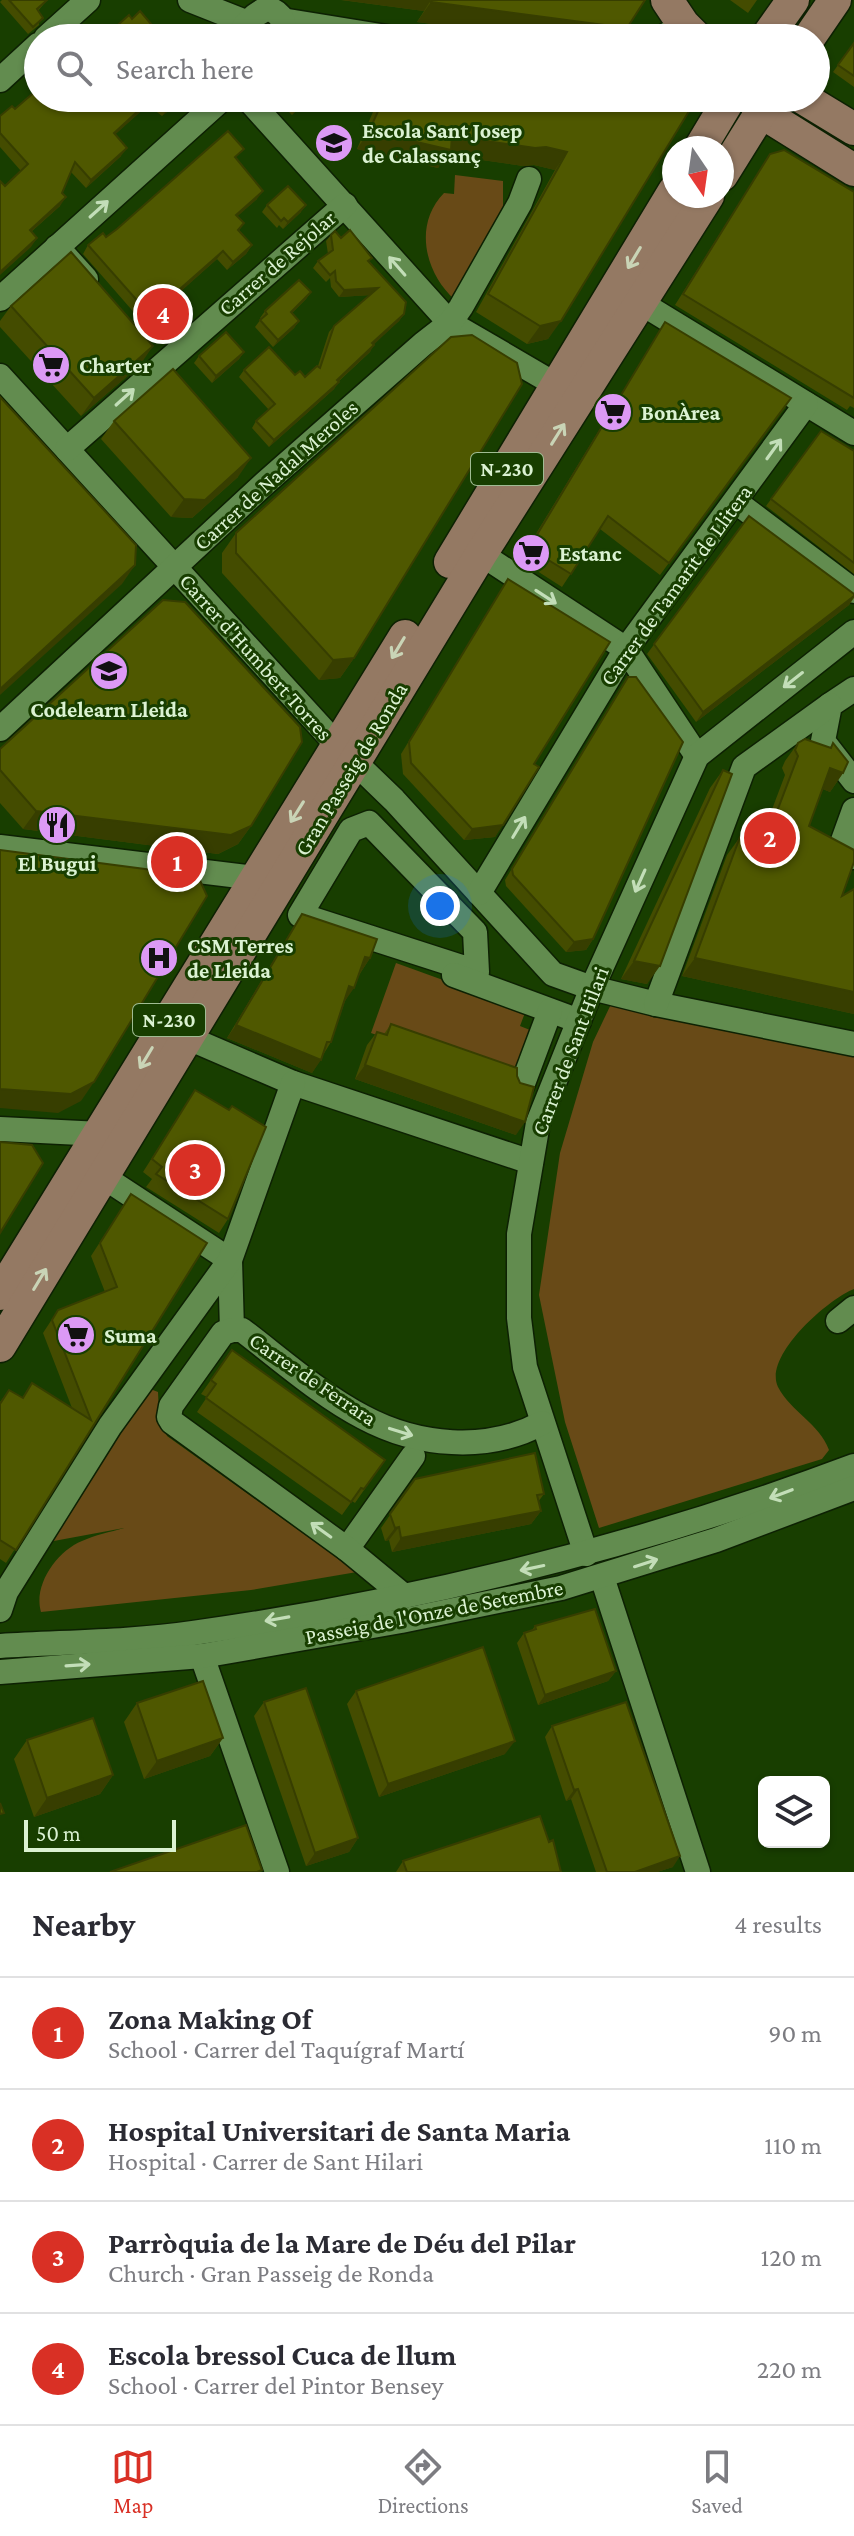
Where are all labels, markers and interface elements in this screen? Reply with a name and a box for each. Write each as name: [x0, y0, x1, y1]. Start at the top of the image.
search box: [24, 24, 830, 112]
icon: search: [52, 46, 96, 90]
text: Search here: [116, 52, 254, 85]
place label: Escola Sant Josep de Calassanç: [362, 118, 522, 168]
school or university icon: Escola Sant Josep de Calassanç: [313, 122, 355, 164]
north arrow: [662, 136, 734, 208]
one-way arrow: [89, 200, 109, 218]
street label: Carrer de Rejolar: [213, 205, 341, 321]
one-way arrow: [626, 246, 642, 269]
one-way arrow: [389, 256, 407, 276]
pin: 4: [137, 284, 189, 344]
supermarket icon: Charter: [30, 344, 72, 386]
place label: Charter: [79, 353, 151, 378]
one-way arrow: [114, 388, 134, 406]
supermarket icon: BonÀrea: [592, 391, 634, 433]
street label: Carrer de Nadal Meroles: [189, 395, 363, 555]
place label: BonÀrea: [641, 400, 721, 425]
one-way arrow: [550, 423, 566, 446]
one-way arrow: [766, 439, 782, 461]
road number: N-230: [471, 453, 543, 485]
street label: Carrer de Tamarit de Llitera: [595, 480, 757, 690]
supermarket icon: Estanc: [510, 532, 552, 574]
place label: Estanc: [559, 541, 622, 566]
street label: Carrer d'Humbert Torres: [174, 568, 338, 746]
one-way arrow: [535, 588, 557, 605]
one-way arrow: [389, 636, 405, 659]
school or university icon: Codelearn Lleida: [88, 650, 130, 692]
one-way arrow: [783, 671, 804, 689]
street label: Gran Passeig de Ronda: [289, 678, 413, 860]
place label: Codelearn Lleida: [30, 697, 188, 722]
one-way arrow: [288, 800, 304, 823]
restaurant icon: El Bugui: [36, 804, 78, 846]
pin: 2: [744, 808, 796, 868]
one-way arrow: [511, 816, 527, 839]
pin: 1: [151, 832, 203, 892]
place label: El Bugui: [18, 851, 97, 876]
one-way arrow: [632, 869, 647, 893]
your location: [420, 886, 460, 926]
place label: CSM Terres de Lleida: [187, 933, 294, 983]
hospital icon: CSM Terres de Lleida: [138, 937, 180, 979]
street label: Carrer de Sant Hilari: [526, 963, 614, 1139]
road number: N-230: [133, 1004, 205, 1036]
one-way arrow: [138, 1046, 154, 1069]
pin: 3: [169, 1140, 221, 1200]
one-way arrow: [32, 1268, 48, 1291]
supermarket icon: Suma: [55, 1314, 97, 1356]
place label: Suma: [104, 1323, 157, 1348]
street label: Carrer de Ferrara: [245, 1327, 381, 1431]
one-way arrow: [387, 1425, 413, 1440]
one-way arrow: [769, 1488, 794, 1502]
one-way arrow: [310, 1522, 332, 1539]
one-way arrow: [633, 1554, 658, 1569]
one-way arrow: [520, 1561, 545, 1576]
street label: Passeig de l'Onze de Setembre: [303, 1575, 565, 1649]
one-way arrow: [265, 1612, 290, 1627]
one-way arrow: [64, 1658, 91, 1673]
map controls: [758, 1776, 830, 1848]
button: layers: [758, 1776, 830, 1848]
scale bar: [24, 1816, 176, 1852]
text: 50 m: [36, 1821, 81, 1846]
text: Nearby: [32, 1906, 135, 1943]
text: 4 results: [734, 1910, 822, 1939]
text: Zona Making Of: [108, 2002, 312, 2035]
text: 1: [53, 2019, 63, 2048]
text: 90 m: [768, 2019, 822, 2048]
text: School · Carrer del Taquígraf Martí: [108, 2035, 464, 2064]
text: Hospital Universitari de Santa Maria: [108, 2114, 570, 2147]
text: 2: [51, 2131, 65, 2160]
text: 110 m: [764, 2131, 822, 2160]
text: Hospital · Carrer de Sant Hilari: [108, 2147, 423, 2176]
text: Parròquia de la Mare de Déu del Pilar: [108, 2226, 576, 2259]
text: 3: [52, 2243, 64, 2272]
text: 120 m: [761, 2243, 822, 2272]
text: Church · Gran Passeig de Ronda: [108, 2259, 434, 2288]
text: Escola bressol Cuca de llum: [108, 2338, 456, 2371]
text: 4: [51, 2355, 65, 2384]
text: 220 m: [757, 2355, 822, 2384]
text: School · Carrer del Pintor Bensey: [108, 2371, 443, 2400]
tab: Map: [111, 2445, 155, 2518]
tab: Directions: [378, 2445, 469, 2518]
tab: Saved: [691, 2445, 743, 2518]

